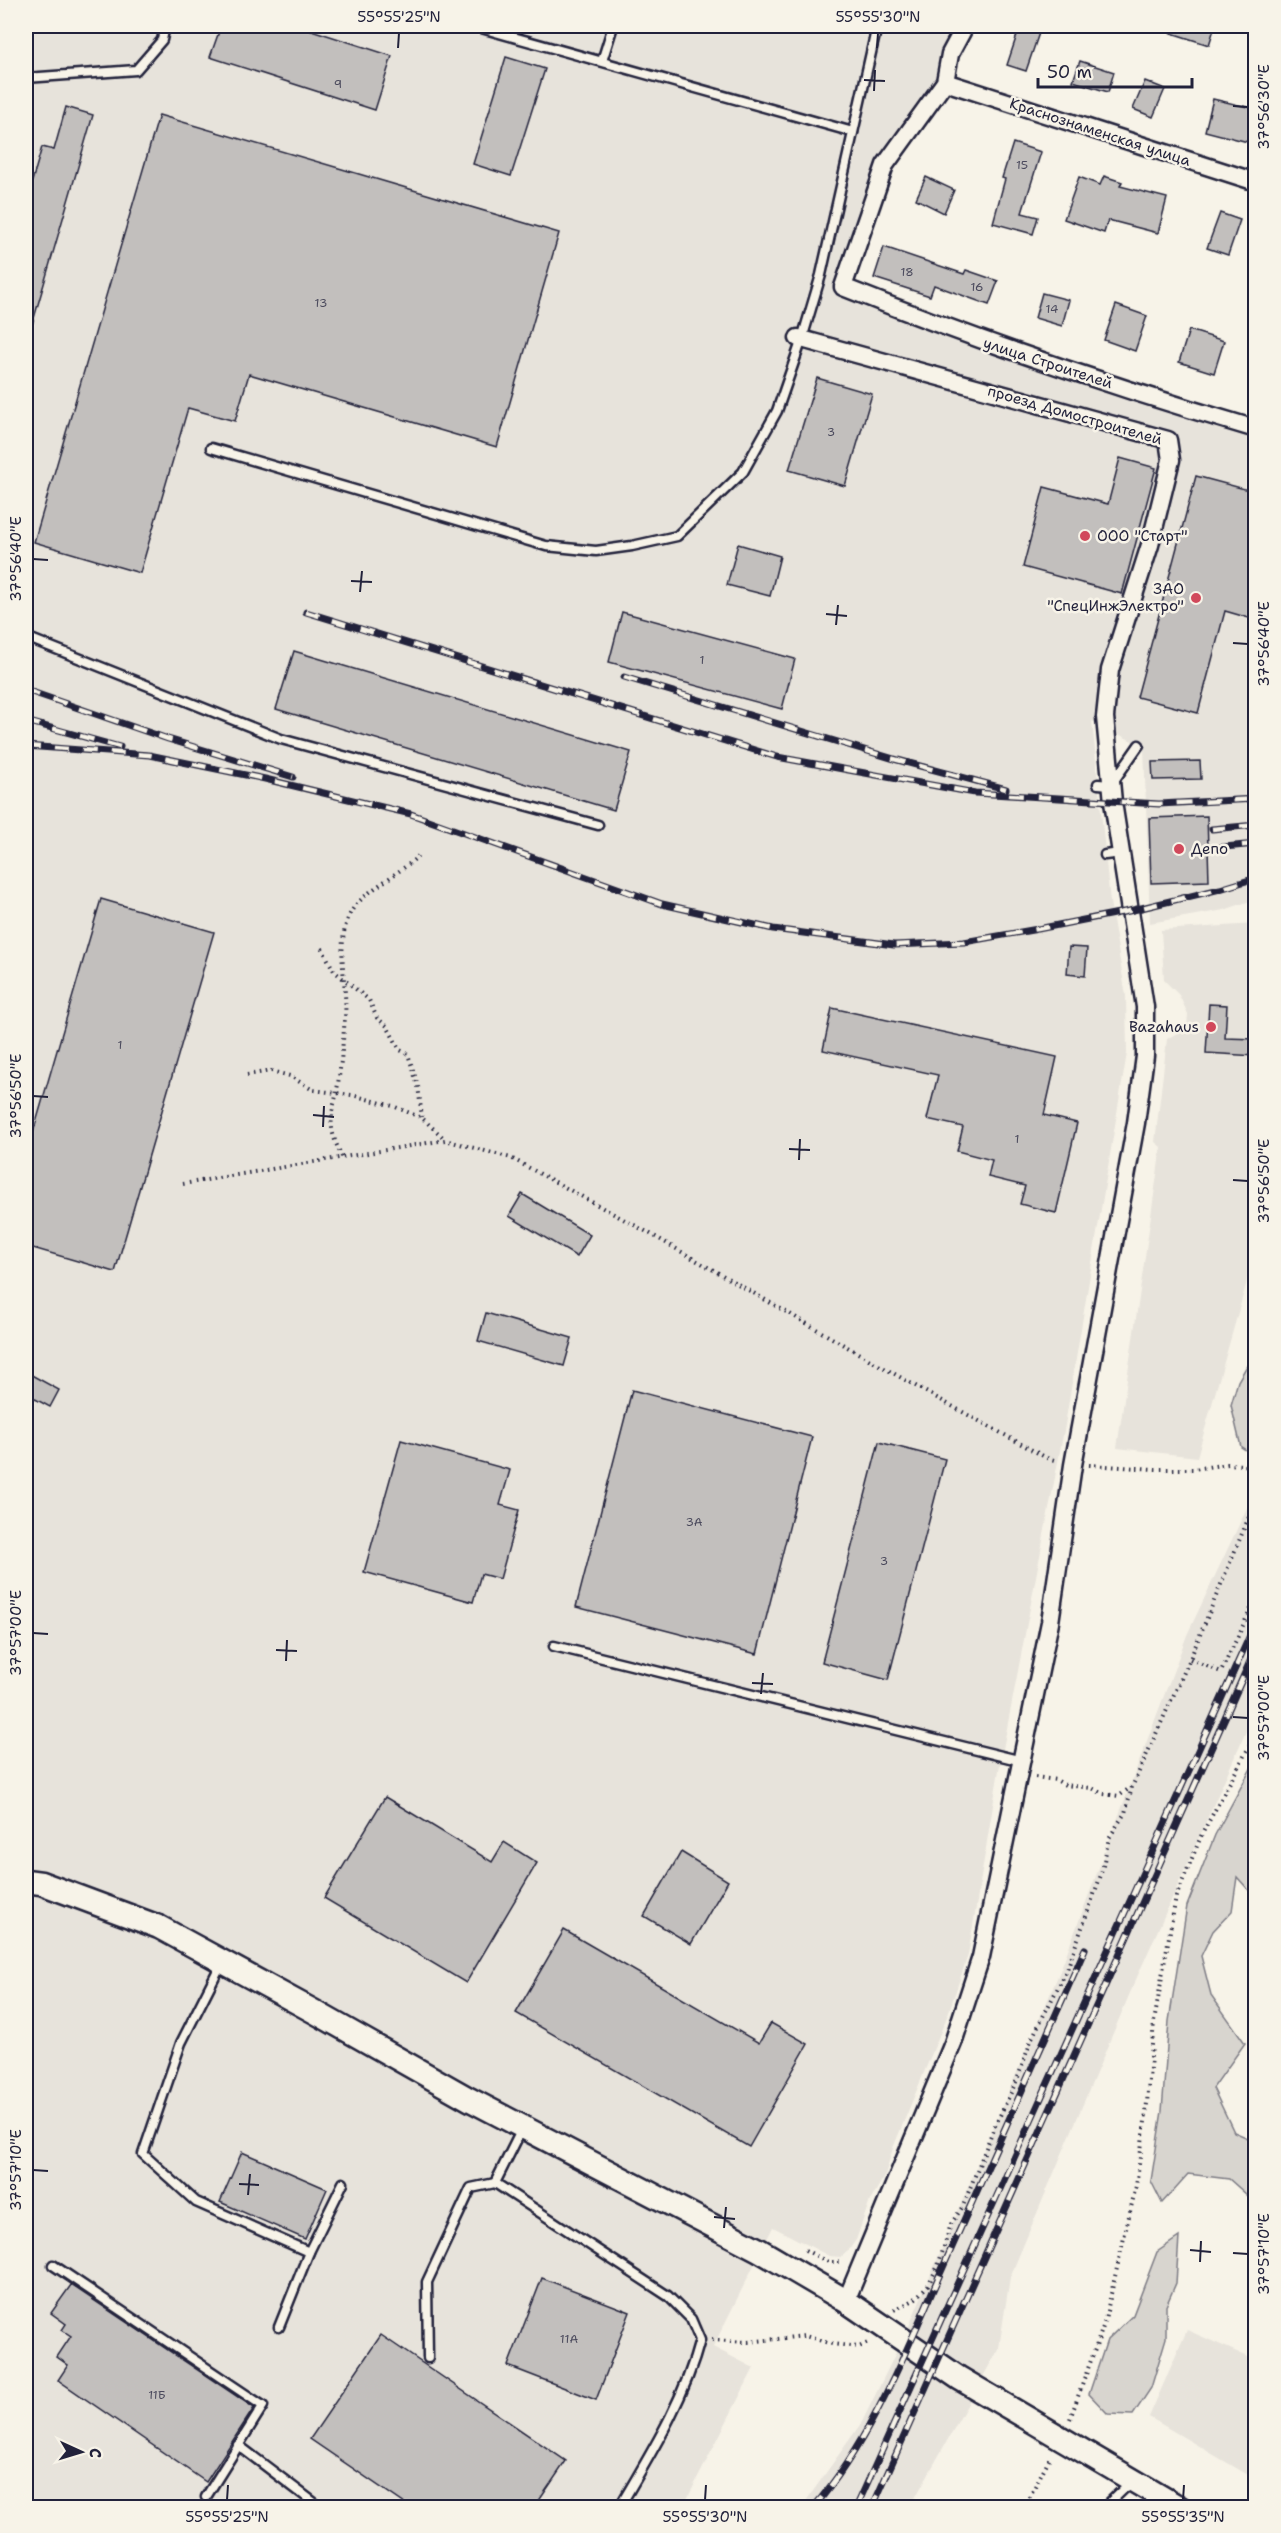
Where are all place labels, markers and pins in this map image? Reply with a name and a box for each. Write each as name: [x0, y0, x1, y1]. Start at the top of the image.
place label: ООО "Старт": [1097, 526, 1188, 546]
marker: ООО "Старт": [1078, 529, 1092, 543]
place label: ЗАО "СпецИнжЭлектро": [1047, 579, 1184, 616]
marker: ЗАО "СпецИнжЭлектро": [1189, 591, 1203, 605]
place label: Депо: [1191, 839, 1228, 859]
marker: Депо: [1172, 842, 1186, 856]
place label: Bazahaus: [1129, 1017, 1199, 1037]
marker: Bazahaus: [1204, 1020, 1218, 1034]

